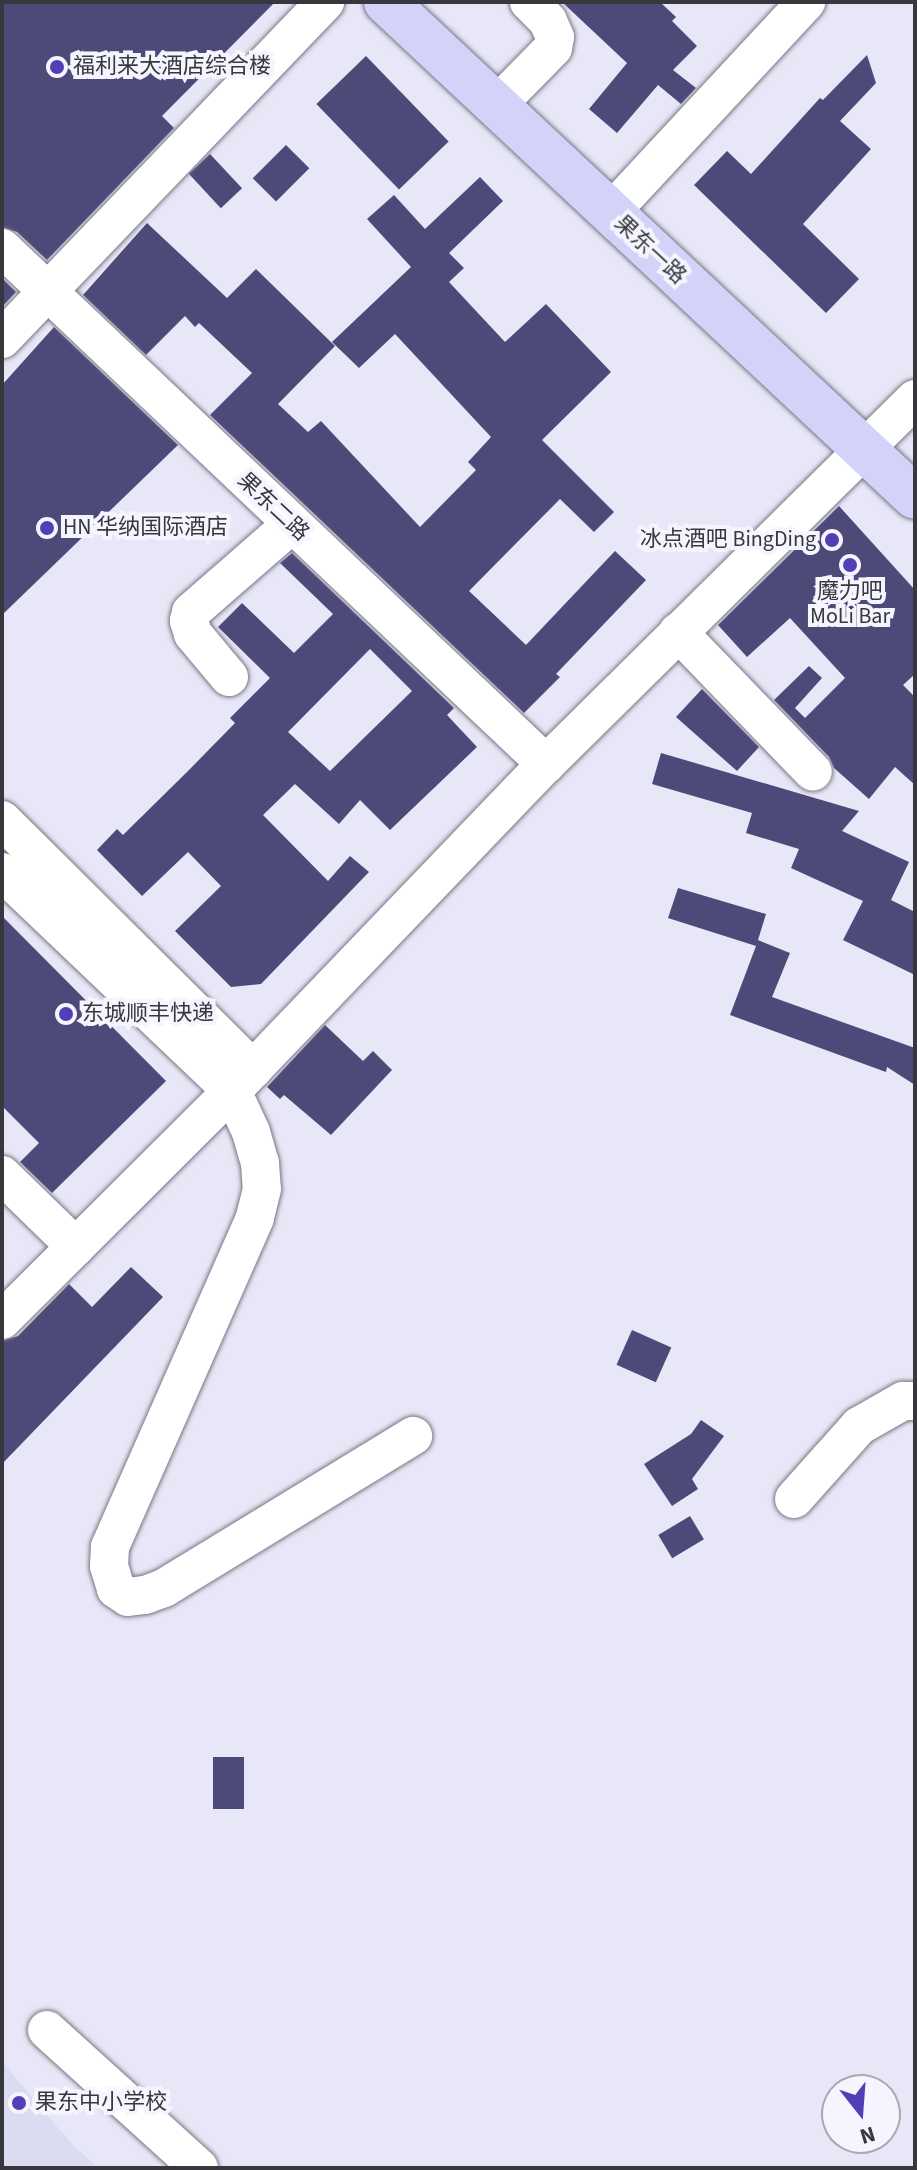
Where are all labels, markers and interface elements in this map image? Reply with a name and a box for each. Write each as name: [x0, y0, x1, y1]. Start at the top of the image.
place label: 福利来大酒店综合楼: [73, 54, 271, 80]
marker: 福利来大酒店综合楼: [48, 58, 66, 76]
street label: 果东一路: [609, 210, 691, 290]
street label: 果东二路: [232, 467, 314, 547]
place label: HN 华纳国际酒店: [63, 515, 228, 541]
marker: HN 华纳国际酒店: [38, 519, 56, 537]
place label: 冰点酒吧 BingDing: [640, 527, 816, 553]
marker: 冰点酒吧 BingDing: [823, 531, 841, 549]
marker: 魔力吧 MoLi Bar: [841, 556, 859, 574]
place label: 魔力吧 MoLi Bar: [810, 578, 890, 630]
place label: 东城顺丰快递: [82, 1001, 214, 1027]
marker: 东城顺丰快递: [57, 1005, 75, 1023]
north arrow: [821, 2074, 901, 2154]
place label: 果东中小学校: [35, 2090, 167, 2116]
marker: 果东中小学校: [10, 2094, 28, 2112]
text: N: [856, 2118, 879, 2152]

